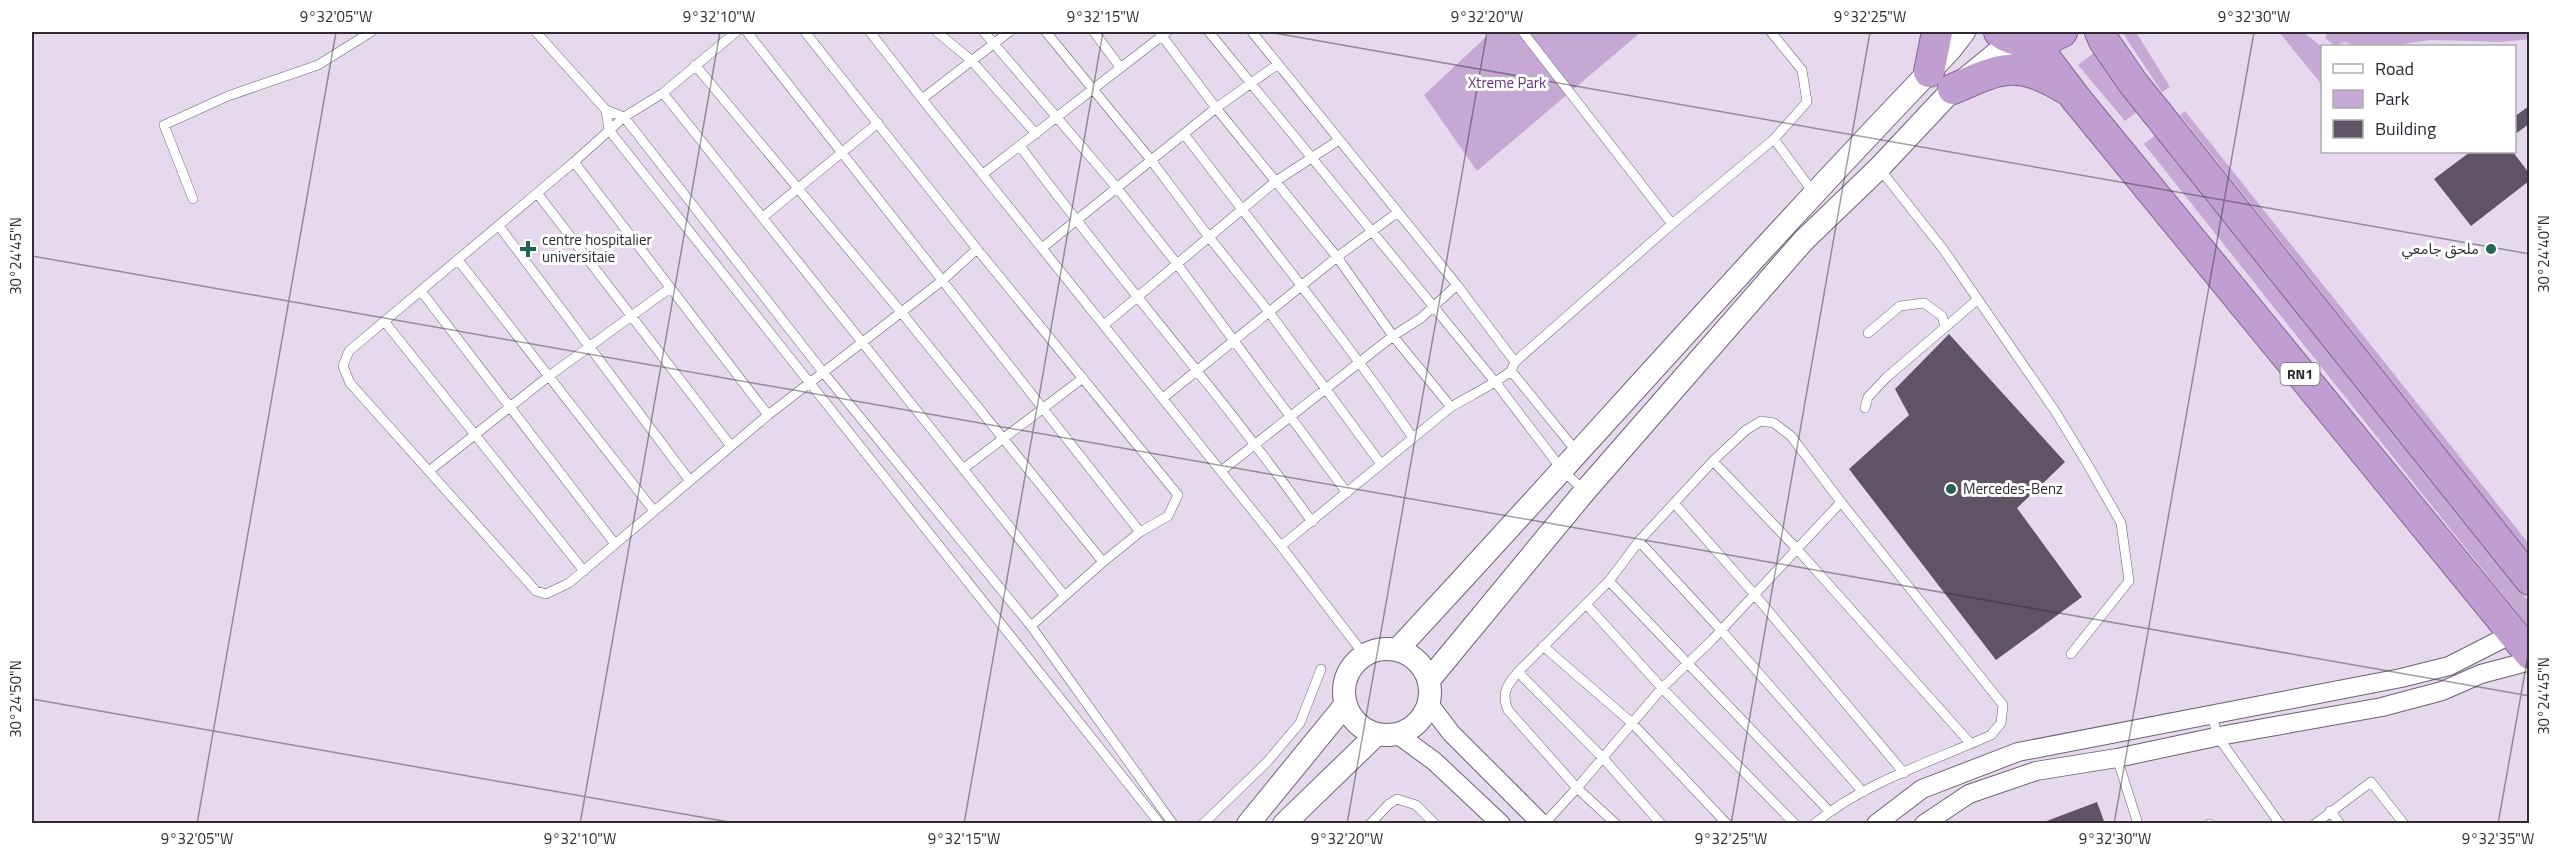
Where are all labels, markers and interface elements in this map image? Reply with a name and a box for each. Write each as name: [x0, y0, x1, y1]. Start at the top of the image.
text: 9°32'05"W: [300, 5, 372, 28]
text: 9°32'10"W: [683, 5, 755, 28]
text: 9°32'15"W: [1067, 5, 1139, 28]
text: 9°32'20"W: [1451, 5, 1523, 28]
text: 9°32'25"W: [1834, 5, 1906, 28]
text: 9°32'30"W: [2218, 5, 2290, 28]
legend: [2321, 45, 2516, 153]
text: Road: [2375, 55, 2414, 82]
park label: Xtreme Park: [1468, 71, 1546, 94]
text: Park: [2375, 85, 2410, 112]
text: Building: [2375, 115, 2436, 142]
text: 30°24'40"N: [2532, 215, 2555, 293]
text: 30°24'45"N: [4, 217, 27, 295]
place label: centre hospitalier universitaie: [542, 228, 652, 268]
place label: ملحق جامعي: [2402, 237, 2479, 260]
marker: centre hospitalier universitaie: [519, 240, 537, 258]
marker: ملحق جامعي: [2484, 242, 2498, 256]
road number: RN1: [2280, 363, 2320, 385]
place label: Mercedes-Benz: [1963, 477, 2063, 500]
marker: Mercedes-Benz: [1944, 482, 1958, 496]
text: 30°24'45"N: [2532, 657, 2555, 735]
text: 30°24'50"N: [4, 660, 27, 738]
text: 9°32'05"W: [161, 827, 233, 850]
text: 9°32'10"W: [544, 827, 616, 850]
text: 9°32'15"W: [928, 827, 1000, 850]
text: 9°32'20"W: [1311, 827, 1383, 850]
text: 9°32'25"W: [1695, 827, 1767, 850]
text: 9°32'30"W: [2079, 827, 2151, 850]
text: 9°32'35"W: [2462, 827, 2534, 850]

